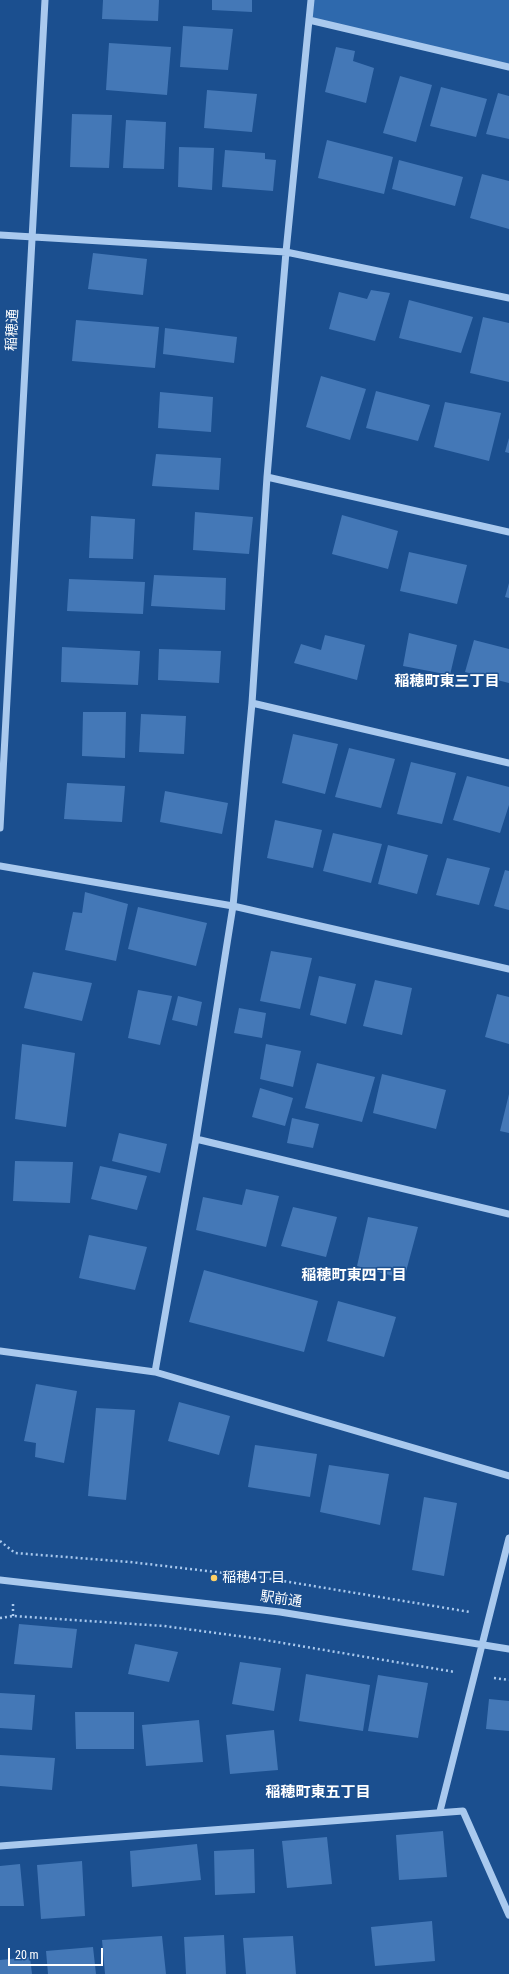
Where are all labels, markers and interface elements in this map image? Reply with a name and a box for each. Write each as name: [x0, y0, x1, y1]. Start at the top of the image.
street label: 稲穂通: [4, 309, 22, 351]
district label: 稲穂町東三丁目: [395, 673, 499, 691]
district label: 稲穂町東四丁目: [302, 1267, 406, 1285]
place label: 稲穂4丁目: [222, 1570, 285, 1586]
marker: 稲穂4丁目: [209, 1573, 219, 1583]
street label: 駅前通: [259, 1589, 303, 1611]
district label: 稲穂町東五丁目: [266, 1784, 370, 1802]
scale bar: [10, 1940, 105, 1966]
text: 20 m: [15, 1948, 39, 1962]

